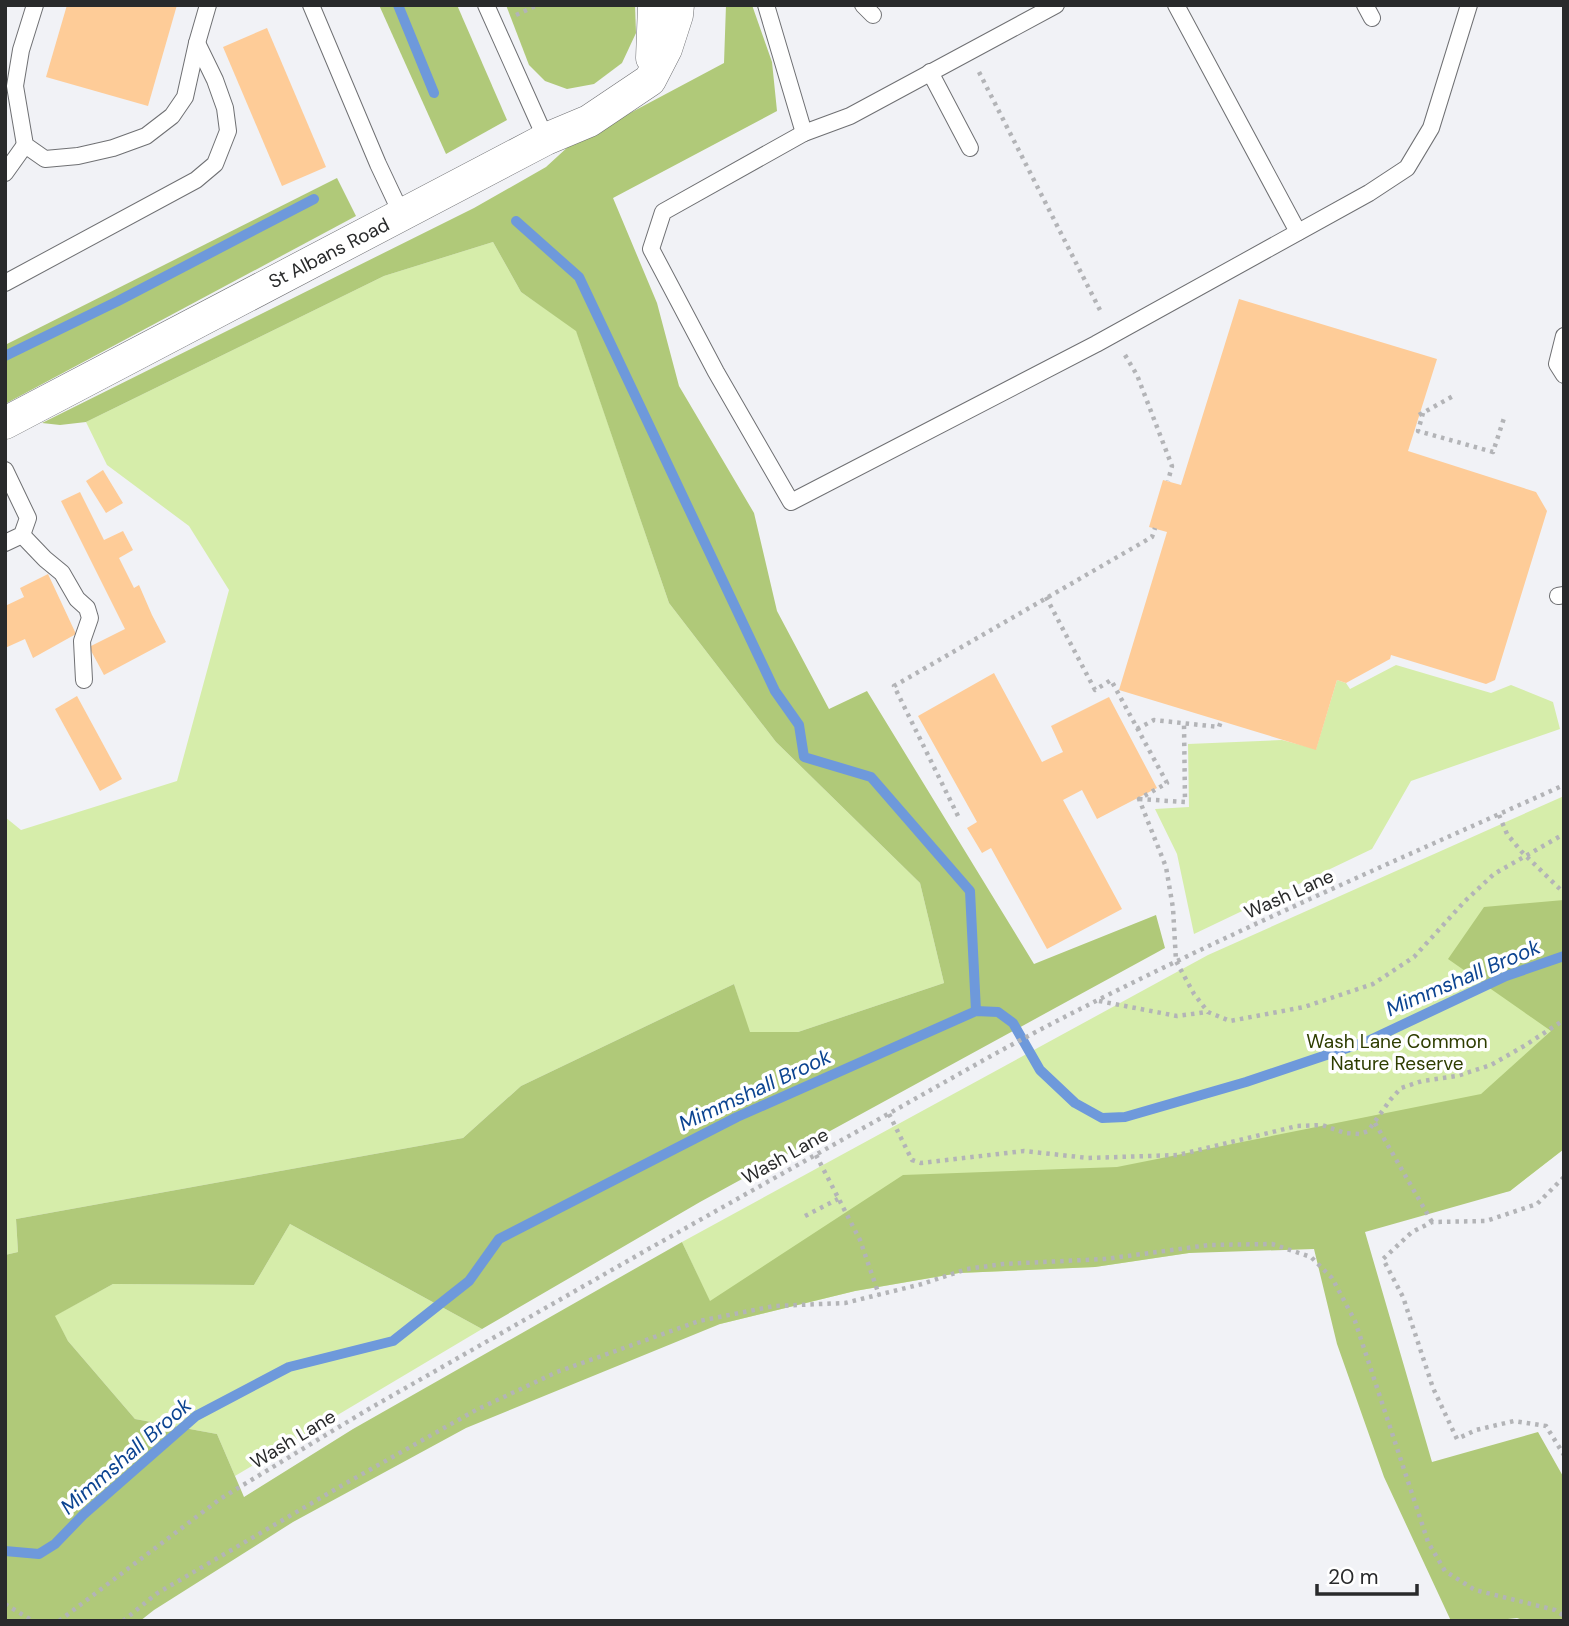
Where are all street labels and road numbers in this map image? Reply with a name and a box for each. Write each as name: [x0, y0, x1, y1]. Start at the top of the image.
street label: St Albans Road: [264, 212, 394, 294]
street label: Wash Lane: [1240, 863, 1338, 925]
street label: Wash Lane: [737, 1122, 833, 1190]
street label: Wash Lane: [246, 1404, 340, 1474]

